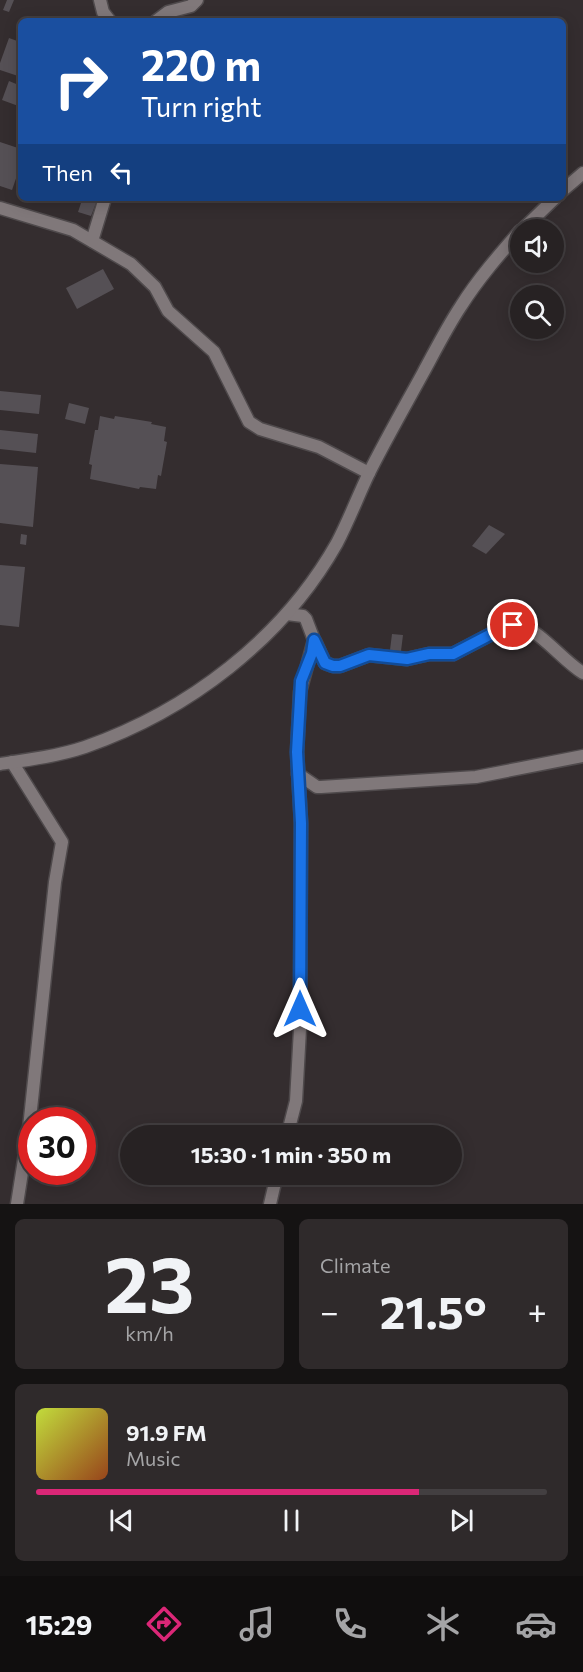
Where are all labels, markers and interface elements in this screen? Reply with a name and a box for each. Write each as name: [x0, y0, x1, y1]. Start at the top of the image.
text: 220 m: [141, 38, 261, 90]
icon: right: [42, 42, 120, 120]
text: Turn right: [141, 90, 261, 123]
icon: left: [105, 156, 138, 189]
text: Then: [42, 159, 93, 186]
map controls: [510, 219, 564, 339]
button: sound: [510, 219, 564, 273]
button: search: [510, 285, 564, 339]
pin: [487, 599, 538, 650]
icon: arrive: [496, 608, 529, 641]
position arrow: [268, 977, 332, 1041]
speed limit sign: 30: [18, 1107, 96, 1185]
text: 15:30 · 1 min · 350 m: [191, 1141, 391, 1168]
text: 23: [105, 1234, 194, 1329]
text: Climate: [320, 1253, 390, 1277]
text: 21.5°: [380, 1283, 487, 1338]
text: −: [320, 1290, 339, 1331]
text: +: [528, 1290, 547, 1331]
text: km/h: [125, 1321, 174, 1345]
text: 91.9 FM: [126, 1419, 207, 1446]
text: Music: [126, 1446, 180, 1470]
icon: previous: [105, 1504, 138, 1537]
icon: pause: [275, 1504, 308, 1537]
icon: next: [445, 1504, 478, 1537]
icon: directions: [143, 1603, 185, 1645]
icon: music: [236, 1603, 278, 1645]
icon: phone: [329, 1603, 371, 1645]
icon: climate: [422, 1603, 464, 1645]
icon: car: [515, 1603, 557, 1645]
text: 15:29: [26, 1608, 92, 1641]

